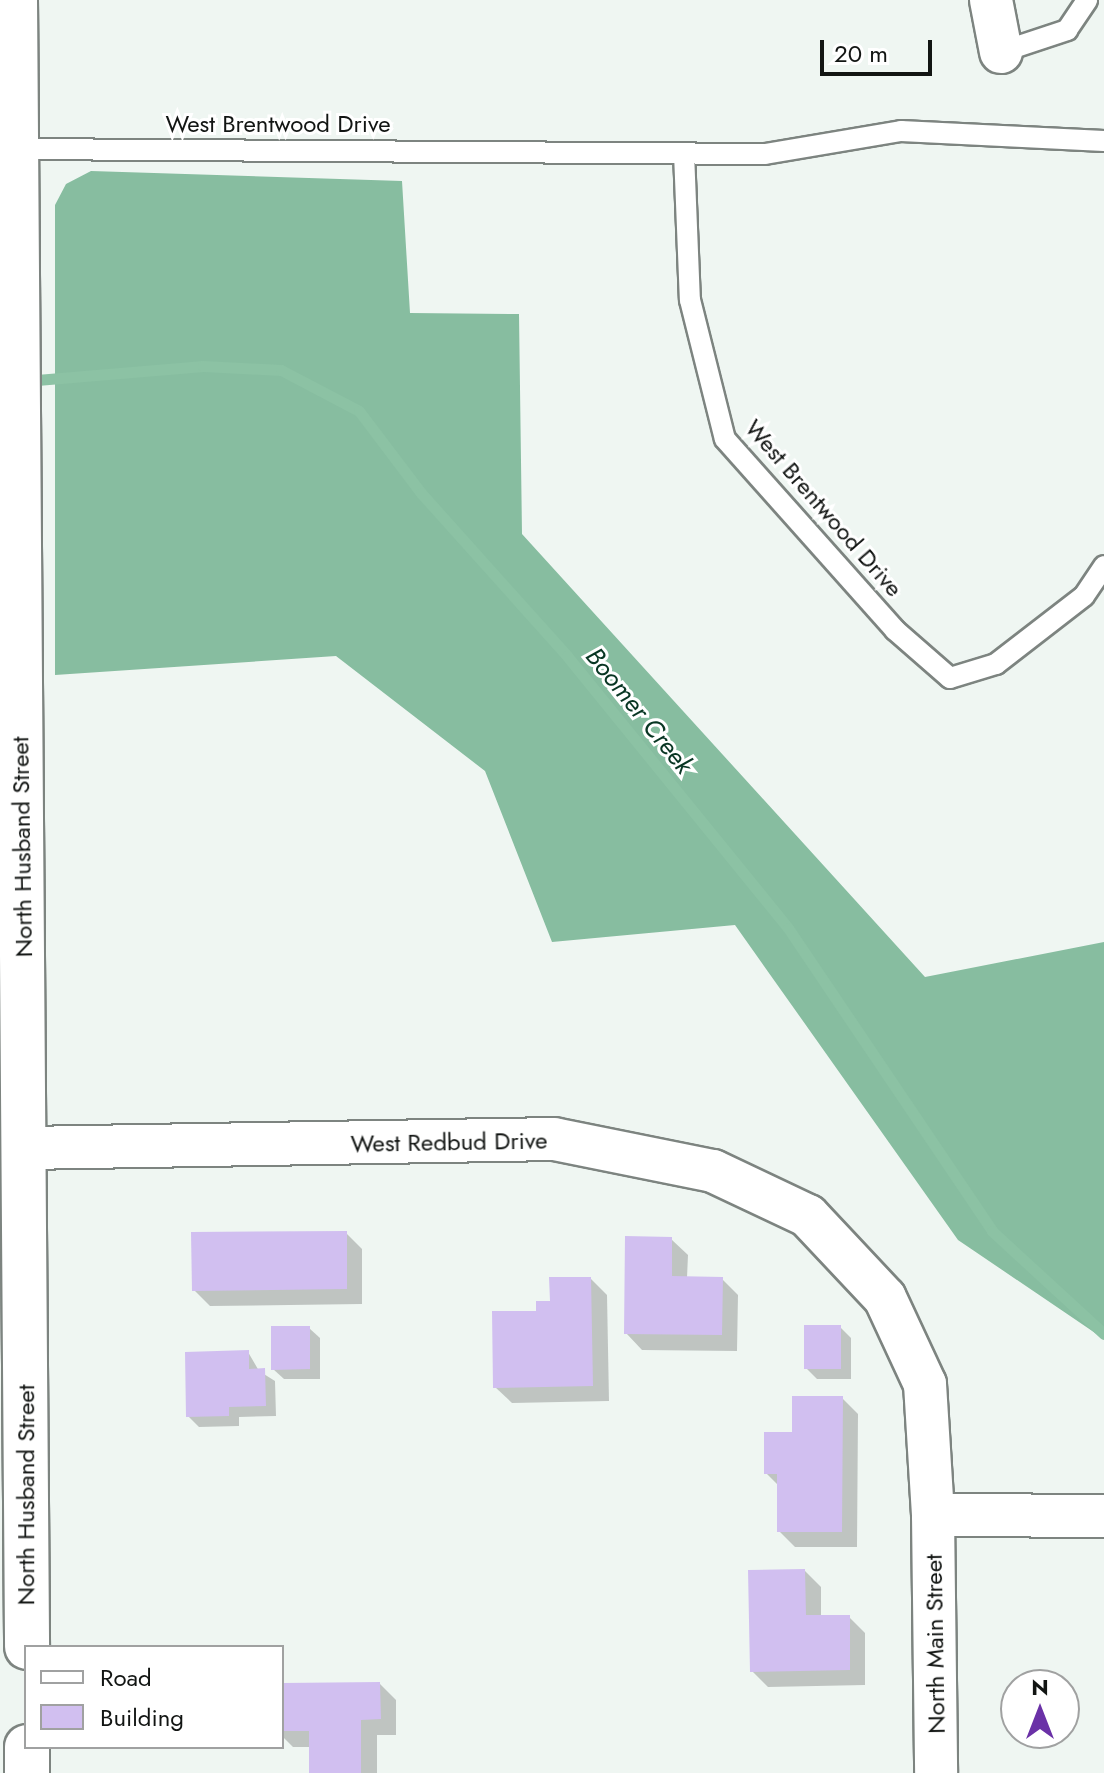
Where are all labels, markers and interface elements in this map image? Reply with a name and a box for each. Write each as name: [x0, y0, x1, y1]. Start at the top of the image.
scale bar: [824, 24, 936, 74]
text: 20 m: [834, 36, 888, 71]
street label: West Brentwood Drive: [165, 110, 391, 138]
street label: West Brentwood Drive: [739, 414, 909, 602]
water label: Boomer Creek: [579, 642, 699, 780]
street label: North Husband Street: [6, 736, 38, 958]
street label: West Redbud Drive: [350, 1126, 548, 1158]
street label: North Husband Street: [12, 1385, 40, 1605]
street label: North Main Street: [919, 1554, 951, 1734]
legend: [24, 1645, 284, 1749]
text: Road: [100, 1660, 152, 1695]
north arrow: [1000, 1669, 1080, 1749]
text: N: [1031, 1671, 1049, 1703]
text: Building: [100, 1700, 184, 1735]

